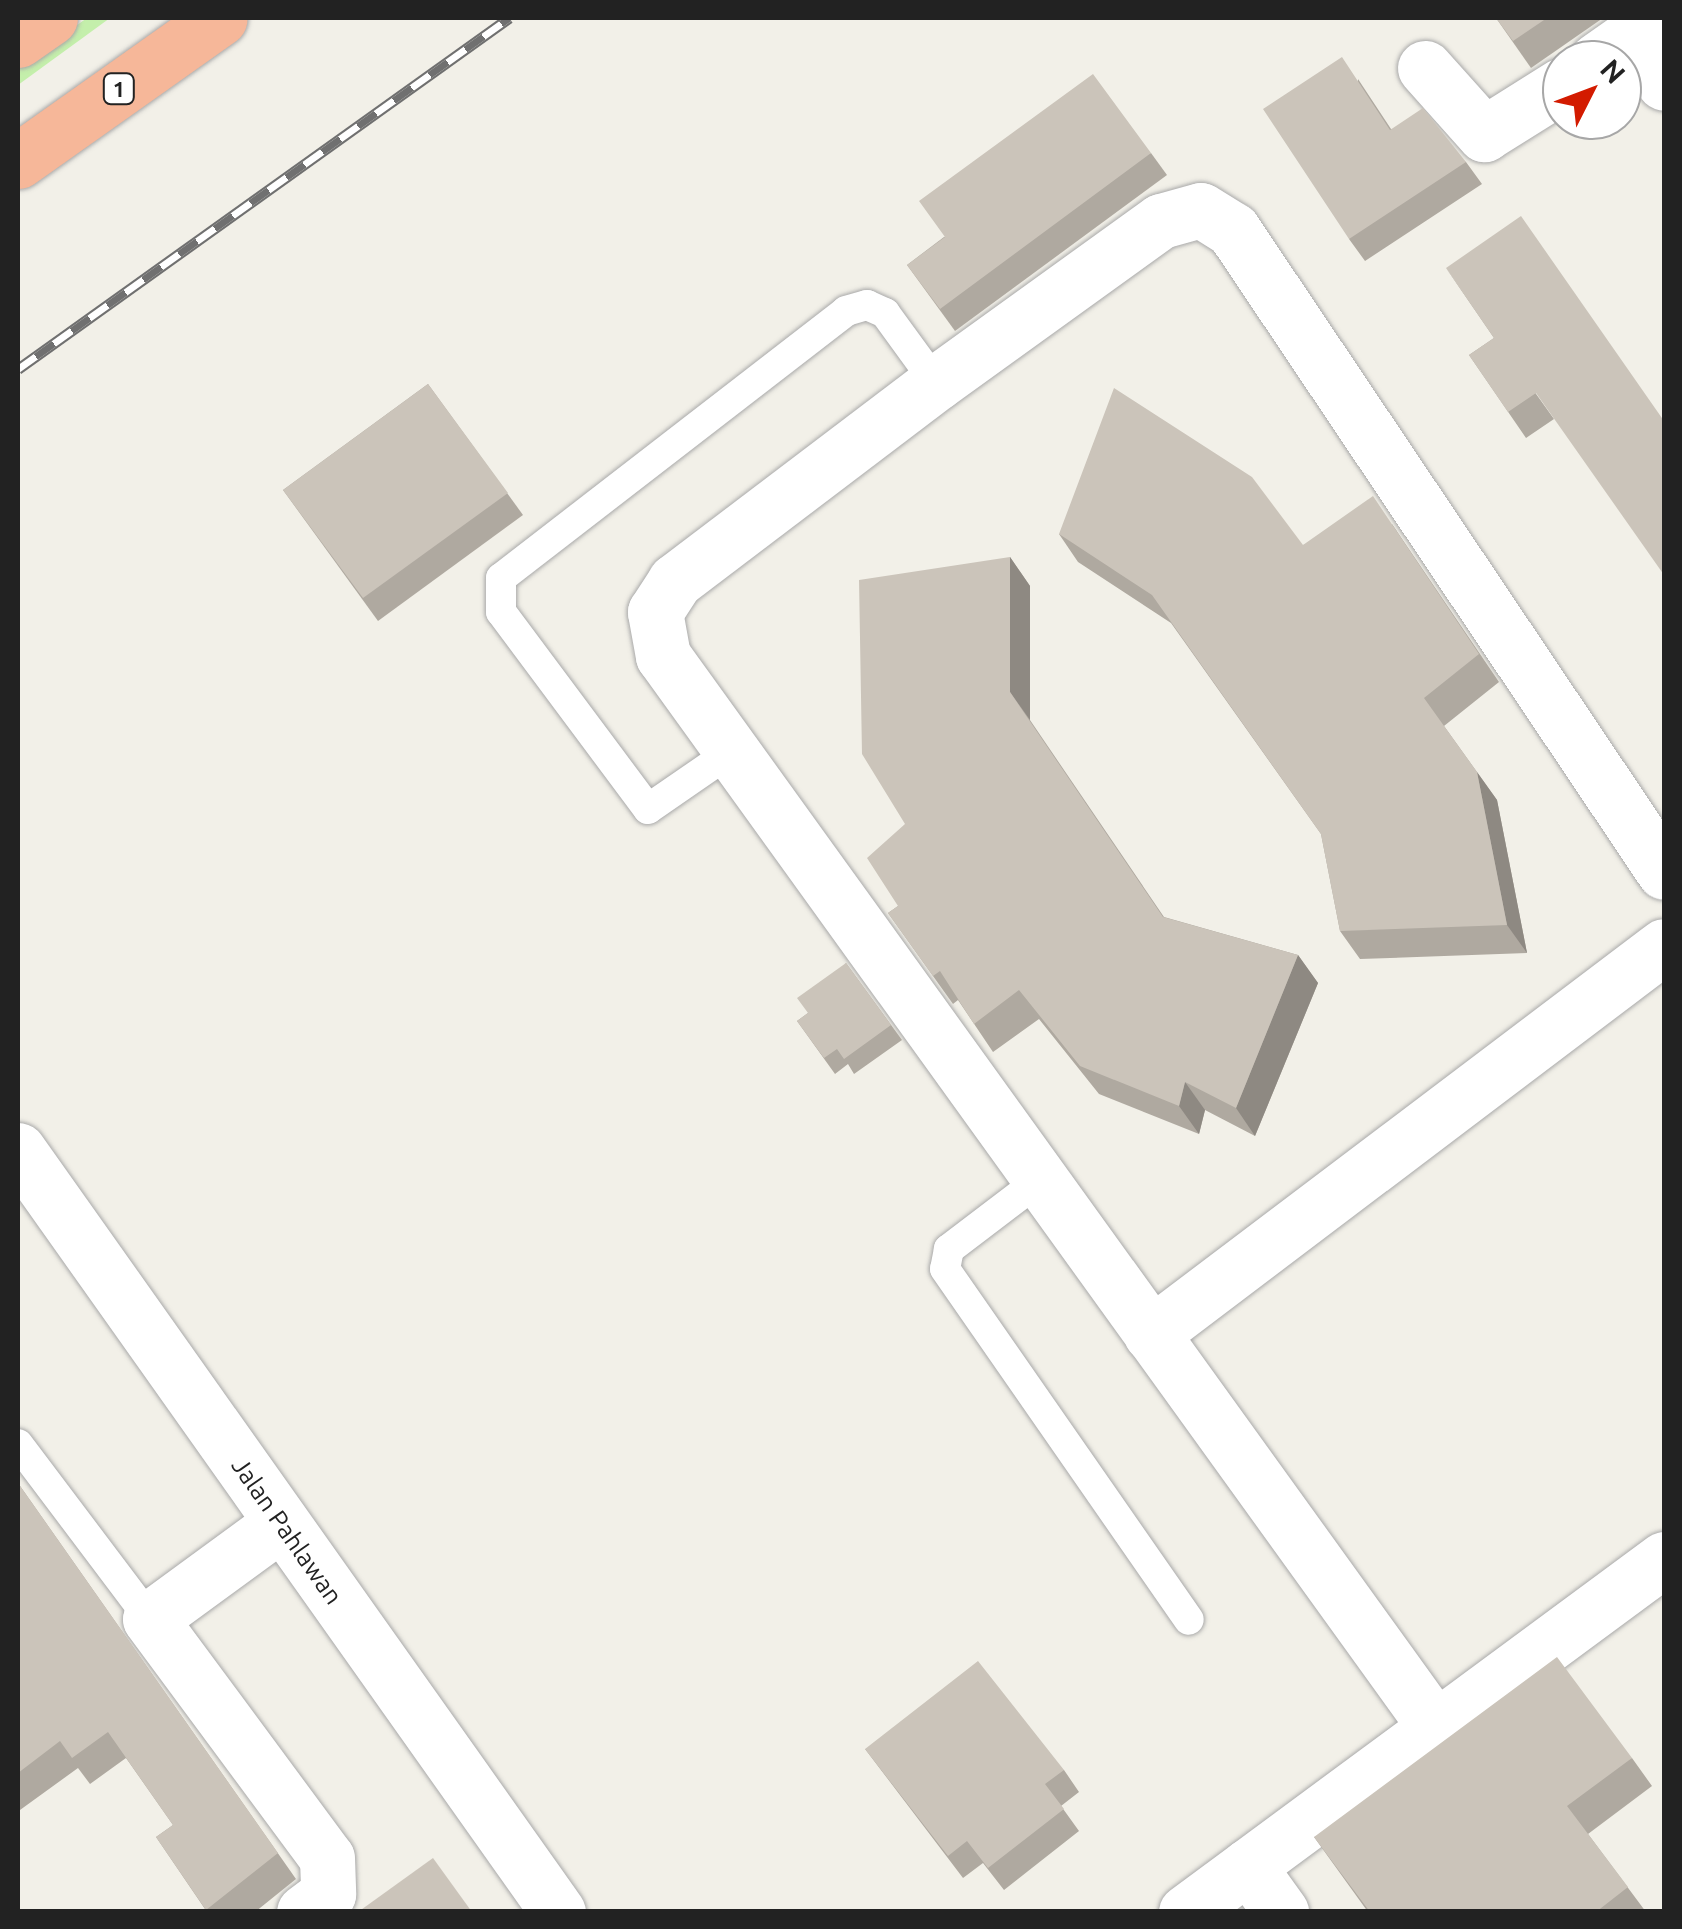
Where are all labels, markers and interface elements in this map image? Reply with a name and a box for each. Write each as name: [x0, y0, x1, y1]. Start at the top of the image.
north arrow: [1542, 40, 1642, 140]
text: N: [1595, 53, 1632, 89]
road number: 1: [102, 72, 136, 106]
street label: Jalan Pahlawan: [225, 1452, 349, 1610]

